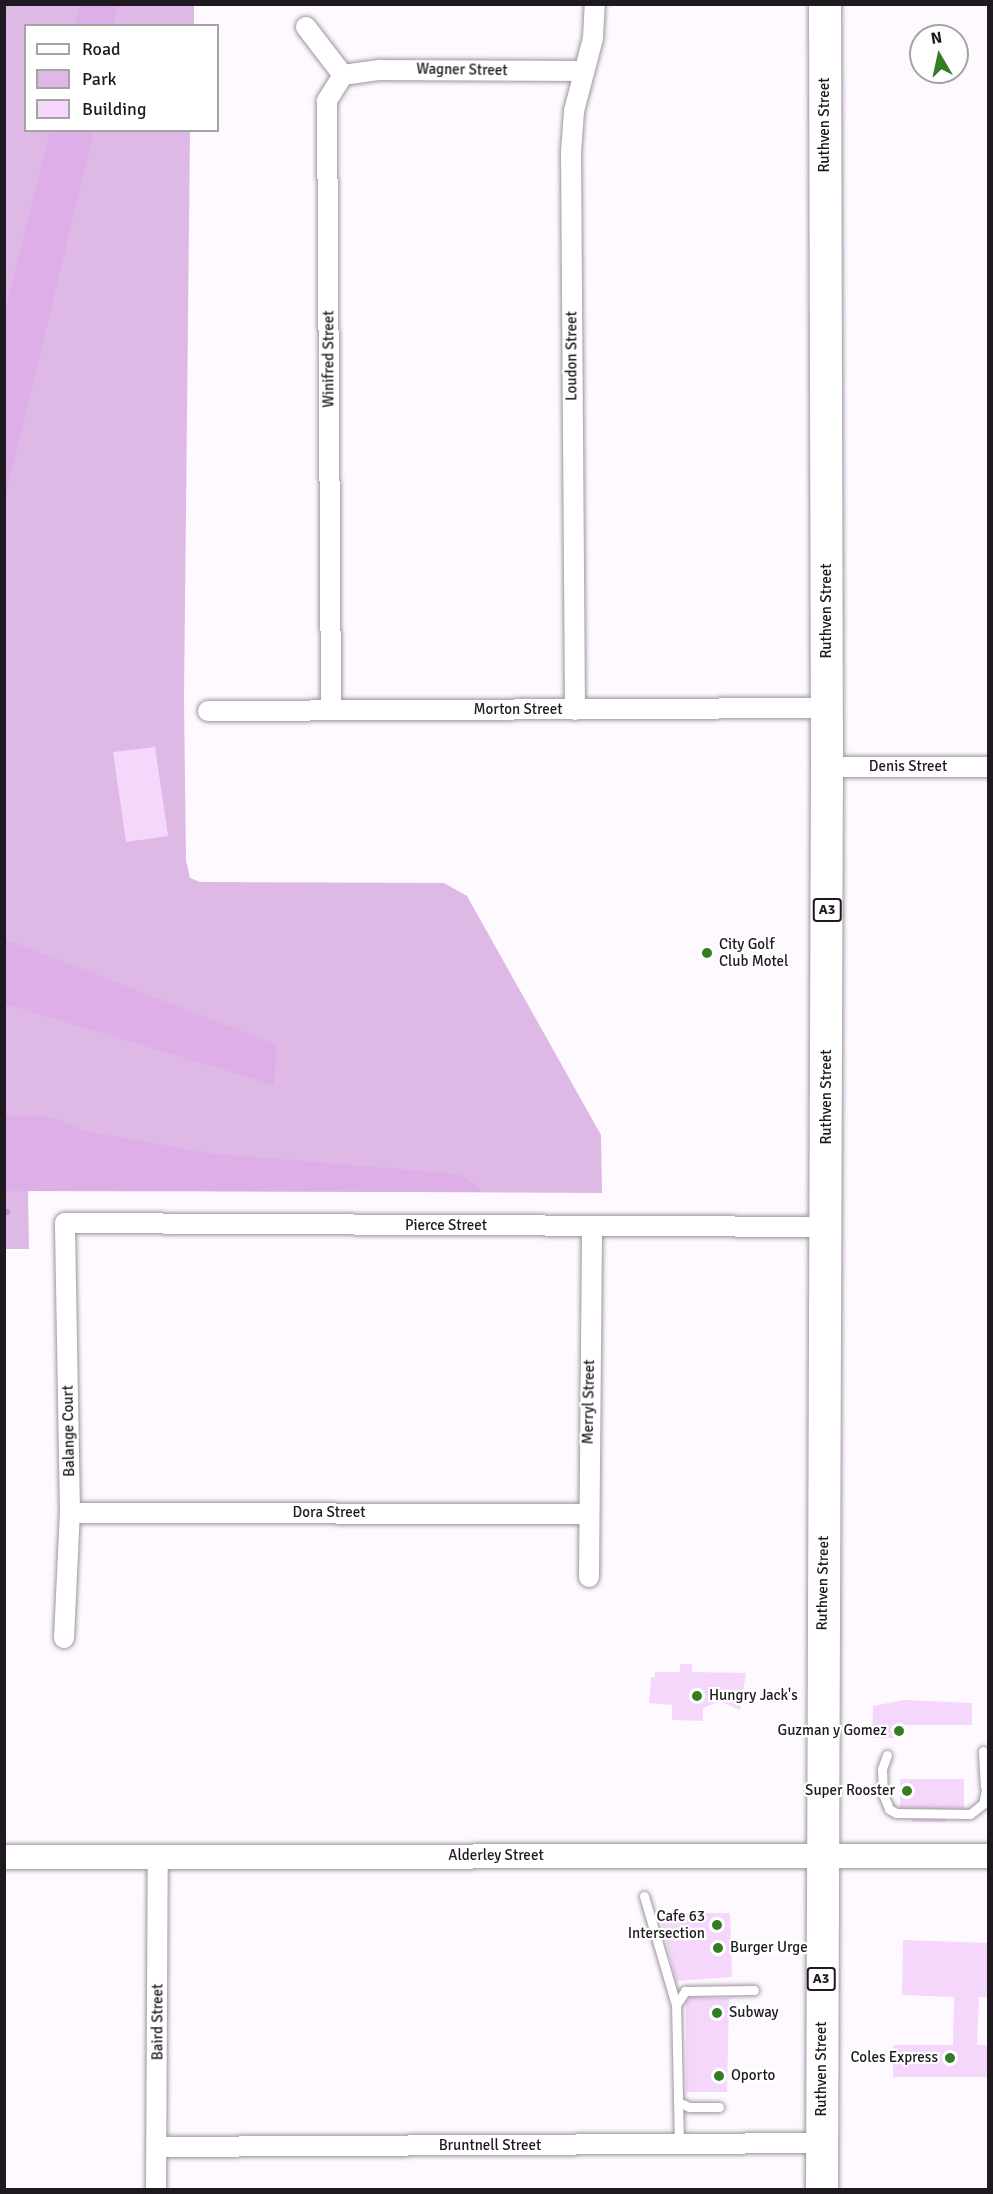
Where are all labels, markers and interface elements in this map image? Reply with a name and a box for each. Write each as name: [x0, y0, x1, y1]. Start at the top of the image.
legend: [24, 24, 219, 132]
north arrow: [909, 24, 969, 84]
text: N: [929, 27, 944, 49]
text: Road: [82, 38, 121, 60]
street label: Wagner Street: [416, 60, 508, 80]
text: Park: [82, 68, 117, 90]
street label: Ruthven Street: [816, 78, 834, 172]
text: Building: [82, 98, 146, 120]
street label: Winifred Street: [320, 310, 338, 408]
street label: Loudon Street: [563, 311, 581, 401]
street label: Ruthven Street: [818, 564, 836, 658]
street label: Morton Street: [473, 701, 563, 719]
street label: Denis Street: [869, 758, 947, 776]
road number: A3: [812, 899, 842, 921]
place label: City Golf Club Motel: [719, 935, 789, 970]
marker: City Golf Club Motel: [700, 946, 714, 960]
street label: Ruthven Street: [818, 1050, 836, 1144]
street label: Pierce Street: [405, 1217, 487, 1235]
street label: Merryl Street: [579, 1359, 599, 1445]
street label: Balange Court: [59, 1385, 79, 1477]
street label: Dora Street: [293, 1504, 365, 1522]
street label: Ruthven Street: [813, 1535, 833, 1631]
place label: Hungry Jack's: [709, 1687, 798, 1705]
marker: Hungry Jack's: [690, 1689, 704, 1703]
place label: Guzman y Gomez: [777, 1722, 887, 1740]
marker: Guzman y Gomez: [892, 1724, 906, 1738]
place label: Super Rooster: [805, 1782, 895, 1800]
marker: Super Rooster: [900, 1784, 914, 1798]
street label: Alderley Street: [448, 1847, 544, 1865]
place label: Cafe 63 Intersection: [628, 1907, 705, 1942]
marker: Cafe 63 Intersection: [710, 1918, 724, 1932]
place label: Burger Urge: [730, 1939, 808, 1957]
marker: Burger Urge: [711, 1941, 725, 1955]
road number: A3: [806, 1968, 836, 1990]
street label: Baird Street: [149, 1984, 167, 2060]
place label: Subway: [729, 2004, 779, 2022]
marker: Subway: [710, 2006, 724, 2020]
street label: Ruthven Street: [813, 2022, 831, 2116]
place label: Coles Express: [850, 2049, 938, 2067]
marker: Coles Express: [943, 2051, 957, 2065]
place label: Oporto: [731, 2067, 775, 2085]
marker: Oporto: [712, 2069, 726, 2083]
street label: Bruntnell Street: [439, 2137, 541, 2155]

